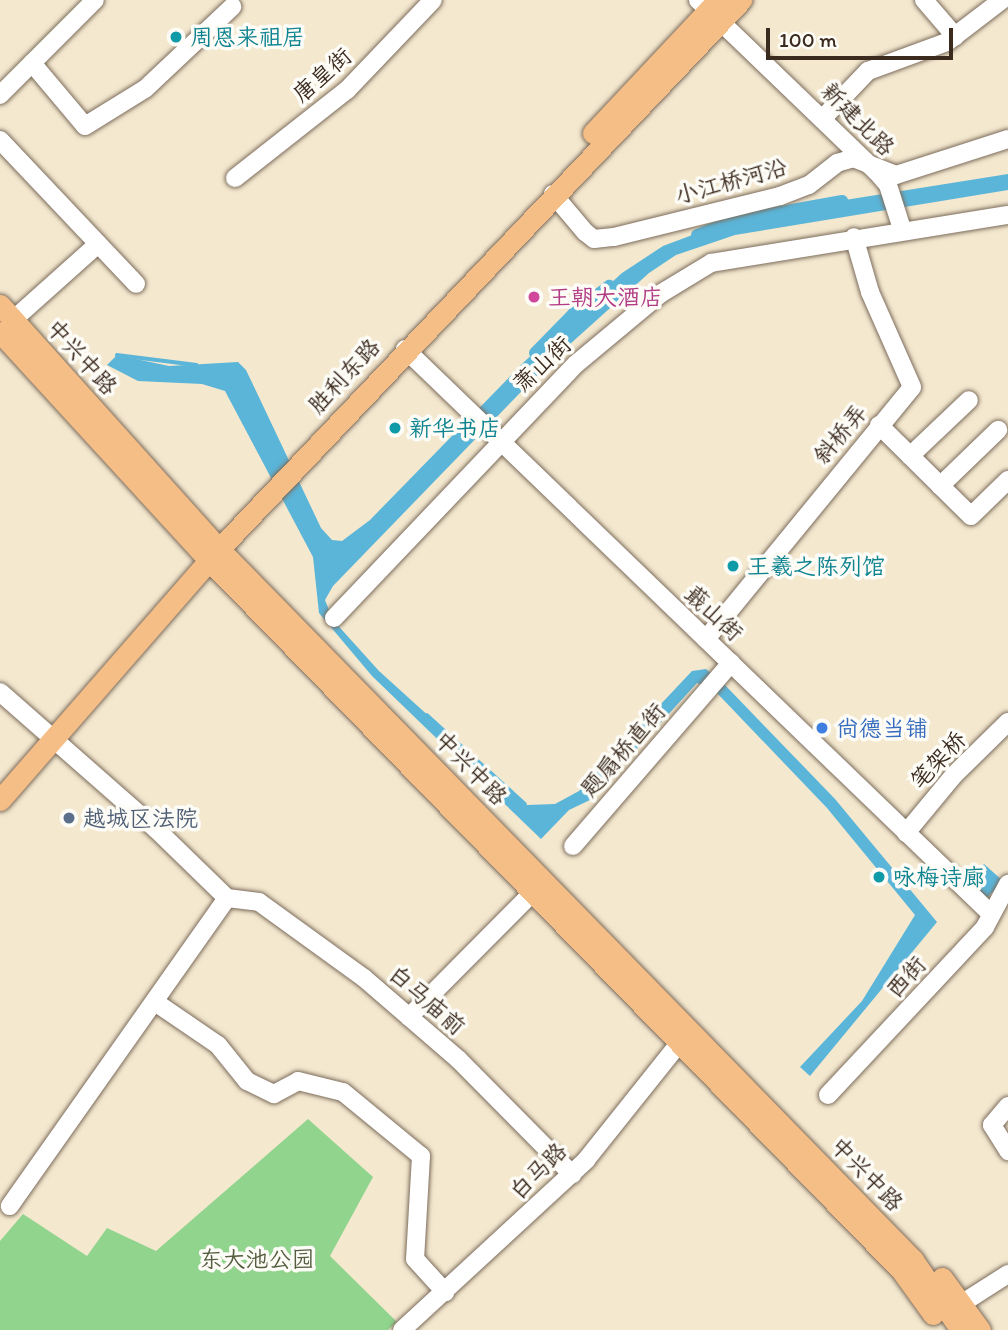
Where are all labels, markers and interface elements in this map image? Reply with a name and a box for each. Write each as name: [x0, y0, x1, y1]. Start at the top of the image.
scale bar: [770, 14, 957, 58]
place label: 周恩来祖居: [190, 23, 305, 51]
text: 100 m: [779, 27, 837, 52]
marker: 周恩来祖居: [168, 29, 184, 45]
street label: 唐皇街: [287, 42, 357, 108]
street label: 新建北路: [816, 77, 900, 161]
street label: 小江桥河沿: [672, 153, 790, 209]
place label: 王朝大酒店: [548, 283, 663, 311]
marker: 王朝大酒店: [526, 289, 542, 305]
street label: 中兴中路: [41, 314, 123, 400]
street label: 萧山街: [507, 330, 577, 398]
street label: 胜利东路: [303, 333, 385, 419]
street label: 斜桥弄: [807, 399, 873, 469]
place label: 新华书店: [409, 414, 501, 442]
marker: 新华书店: [387, 420, 403, 436]
place label: 王羲之陈列馆: [747, 552, 885, 580]
marker: 王羲之陈列馆: [725, 558, 741, 574]
street label: 蕺山街: [679, 579, 749, 647]
street label: 题扇桥直街: [575, 698, 671, 802]
place label: 尚德当铺: [836, 714, 928, 742]
marker: 尚德当铺: [814, 720, 830, 736]
street label: 中兴中路: [429, 725, 513, 811]
street label: 笔架桥: [904, 725, 972, 795]
place label: 越城区法院: [83, 804, 198, 832]
marker: 越城区法院: [61, 810, 77, 826]
place label: 咏梅诗廊: [893, 863, 985, 891]
marker: 咏梅诗廊: [871, 869, 887, 885]
street label: 西街: [880, 951, 932, 1003]
street label: 白马庙前: [383, 959, 471, 1041]
street label: 中兴中路: [825, 1131, 909, 1217]
street label: 白马路: [504, 1137, 572, 1205]
park label: 东大池公园: [200, 1245, 314, 1273]

